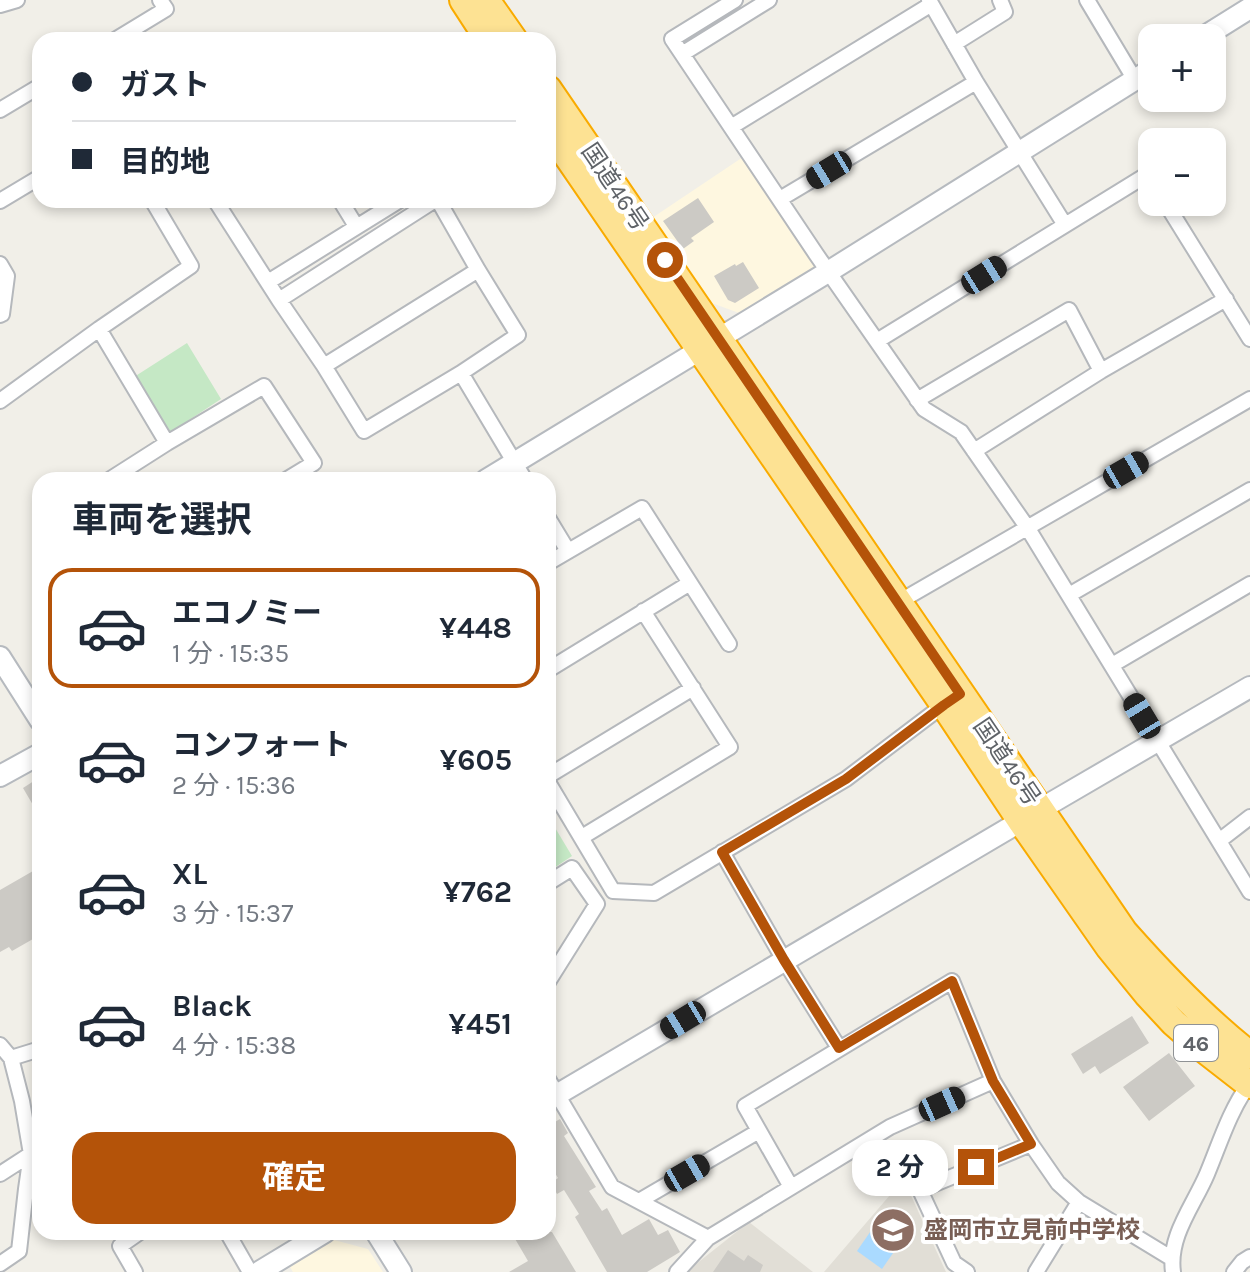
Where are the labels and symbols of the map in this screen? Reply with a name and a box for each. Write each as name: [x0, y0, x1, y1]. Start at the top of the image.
street label: 国道46号: [576, 138, 654, 236]
car: [802, 147, 856, 193]
route start: [647, 242, 683, 278]
car: [957, 252, 1011, 298]
car: [1099, 448, 1153, 492]
car: [1119, 689, 1165, 743]
street label: 国道46号: [968, 713, 1046, 811]
car: [656, 997, 710, 1043]
road number: 46: [1174, 1025, 1218, 1061]
car: [915, 1083, 969, 1125]
callout: 2 分: [852, 1139, 948, 1195]
route end: [958, 1149, 994, 1185]
car: [660, 1151, 714, 1195]
school or university icon: 盛岡市立見前中学校: [869, 1206, 917, 1254]
place label: 盛岡市立見前中学校: [924, 1216, 1140, 1244]

